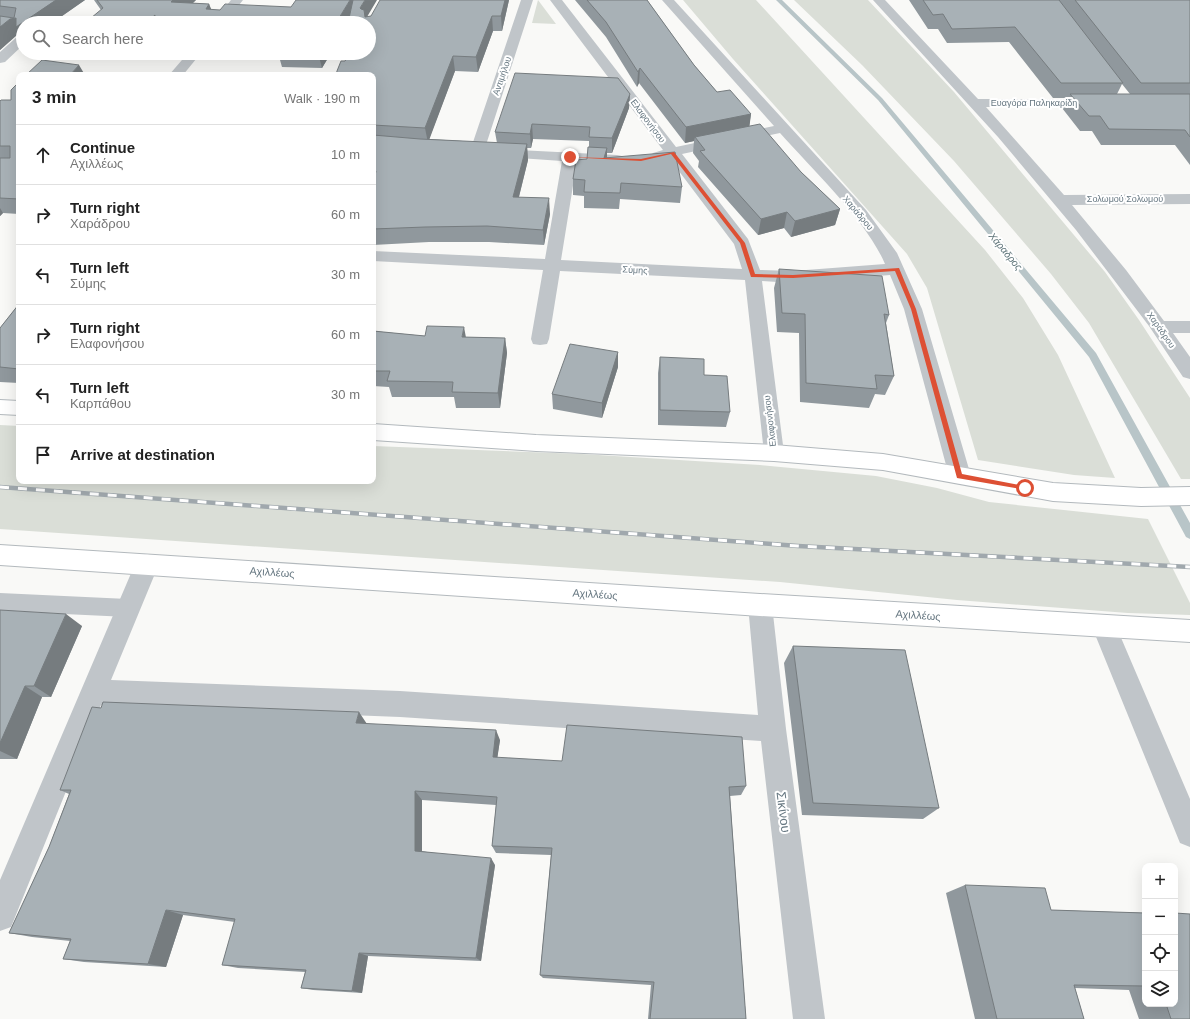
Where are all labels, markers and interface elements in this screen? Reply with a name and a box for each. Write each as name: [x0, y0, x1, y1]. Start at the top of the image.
search box: [16, 16, 376, 60]
icon: search: [30, 27, 52, 49]
text: Search here: [62, 30, 144, 47]
street label: Αντιμήλου: [491, 55, 513, 97]
text: 3 min: [32, 88, 76, 107]
text: Walk · 190 m: [284, 91, 360, 106]
street label: Ελαφονήσου: [629, 97, 668, 145]
street label: Ευαγόρα Παληκαρίδη: [991, 98, 1077, 108]
text: Continue: [70, 139, 135, 156]
icon: ahead: [32, 144, 54, 166]
text: 10 m: [331, 147, 360, 162]
route end: [561, 148, 579, 166]
text: Αχιλλέως: [70, 156, 123, 171]
street label: Χαράδρου: [841, 194, 875, 232]
street label: Σολωμού Σολωμού: [1087, 194, 1163, 204]
text: Turn right: [70, 199, 140, 216]
icon: right: [32, 204, 54, 226]
text: 60 m: [331, 207, 360, 222]
text: Χαράδρου: [70, 216, 130, 231]
water label: Χάραδρος: [986, 230, 1025, 272]
text: Turn left: [70, 259, 129, 276]
icon: left: [32, 264, 54, 286]
street label: Σύμης: [622, 264, 648, 276]
text: 30 m: [331, 267, 360, 282]
text: Σύμης: [70, 276, 106, 291]
street label: Χαράδρου: [1145, 310, 1177, 350]
text: Turn right: [70, 319, 140, 336]
icon: right: [32, 324, 54, 346]
text: 60 m: [331, 327, 360, 342]
text: Ελαφονήσου: [70, 336, 144, 351]
text: Turn left: [70, 379, 129, 396]
icon: left: [32, 384, 54, 406]
text: 30 m: [331, 387, 360, 402]
street label: Ελαφονήσου: [762, 395, 778, 447]
text: Καρπάθου: [70, 396, 131, 411]
icon: arrive: [32, 444, 54, 466]
text: Arrive at destination: [70, 446, 215, 463]
route start: [1016, 479, 1034, 497]
street label: Αχιλλέως: [249, 564, 295, 580]
street label: Αχιλλέως: [572, 586, 618, 602]
street label: Αχιλλέως: [895, 607, 941, 623]
street label: Σικίνου: [774, 791, 793, 833]
map controls: [1142, 863, 1178, 1007]
button: +: [1142, 863, 1178, 899]
button: −: [1142, 899, 1178, 935]
button: locate: [1142, 935, 1178, 971]
button: layers: [1142, 971, 1178, 1007]

